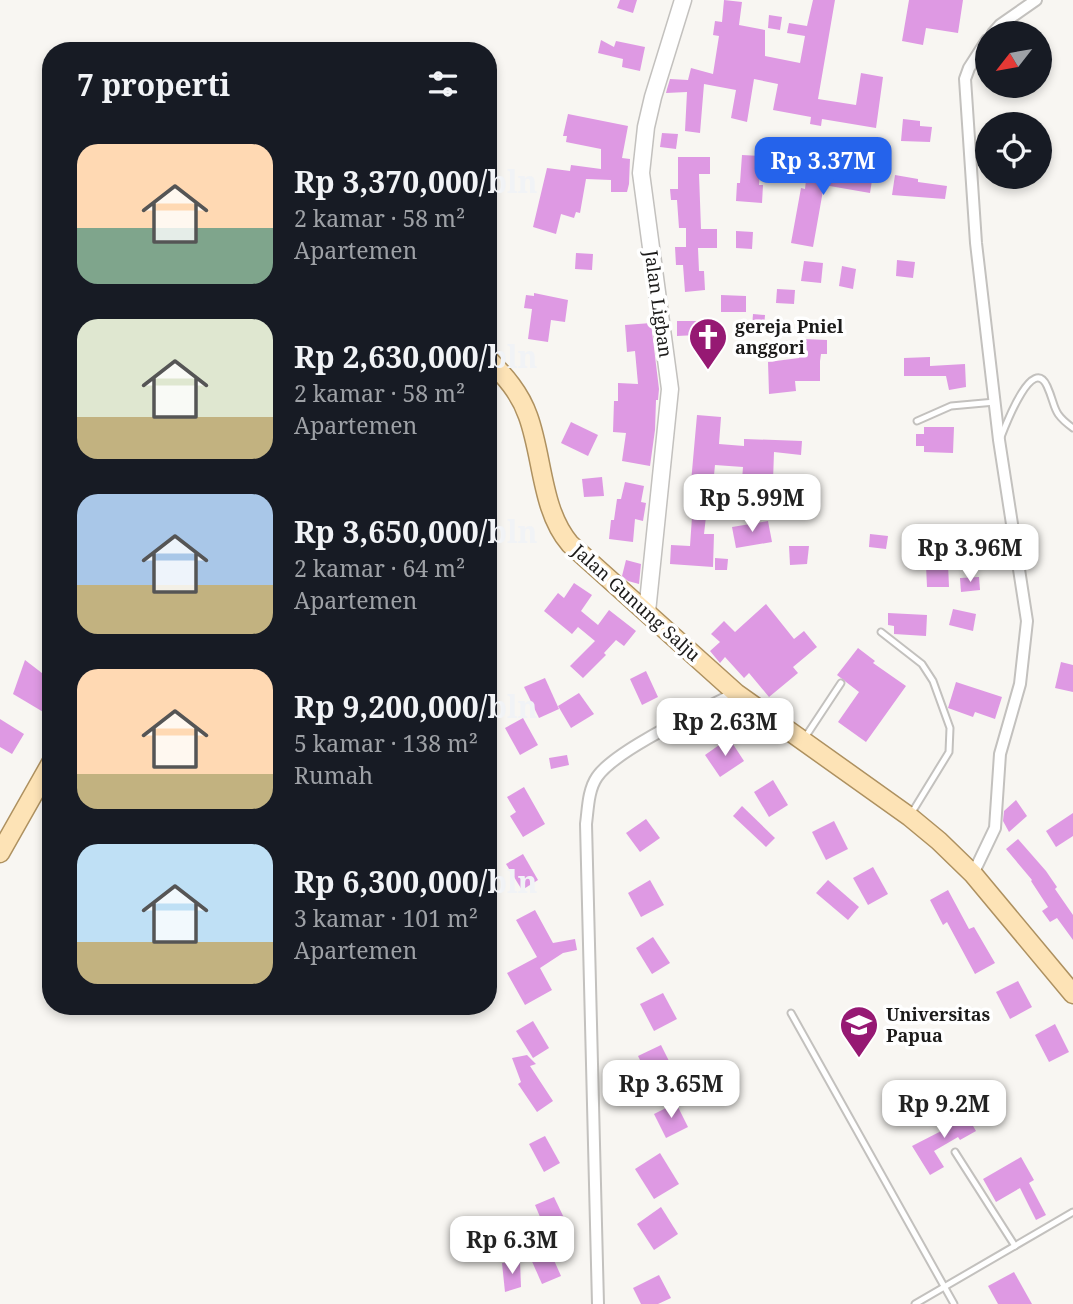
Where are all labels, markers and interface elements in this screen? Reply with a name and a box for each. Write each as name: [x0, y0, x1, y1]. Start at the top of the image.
north arrow: [975, 21, 1052, 98]
map controls: [975, 21, 1052, 189]
text: 7 properti: [77, 64, 230, 105]
icon: filters: [424, 65, 462, 103]
button: locate: [975, 112, 1052, 189]
pin: Rp 3.37M: [751, 138, 895, 197]
text: Rp 3.37M: [771, 144, 875, 176]
text: Rp 3,370,000/bln: [294, 161, 537, 202]
icon: home: [133, 172, 217, 256]
text: 2 kamar · 58 m²: [294, 202, 465, 234]
text: Apartemen: [294, 234, 417, 266]
street label: Jalan Ligban: [639, 248, 678, 359]
place label: gereja Pniel anggori: [735, 314, 844, 359]
church icon: gereja Pniel anggori: [687, 316, 729, 371]
text: Rp 2,630,000/bln: [294, 336, 537, 377]
icon: home: [133, 347, 217, 431]
text: 2 kamar · 58 m²: [294, 377, 465, 409]
text: Apartemen: [294, 409, 417, 441]
pin: Rp 5.99M: [680, 475, 824, 534]
text: Rp 5.99M: [700, 481, 804, 513]
text: Rp 3,650,000/bln: [294, 511, 537, 552]
icon: home: [133, 522, 217, 606]
pin: Rp 3.96M: [898, 524, 1042, 584]
text: Rp 3.96M: [918, 531, 1022, 563]
street label: Jalan Gunung Salju: [567, 538, 706, 666]
text: 2 kamar · 64 m²: [294, 552, 465, 584]
text: Apartemen: [294, 584, 417, 616]
text: Rp 9,200,000/bln: [294, 686, 537, 727]
icon: home: [133, 697, 217, 781]
pin: Rp 2.63M: [653, 698, 797, 758]
text: Rp 2.63M: [673, 705, 777, 737]
text: 5 kamar · 138 m²: [294, 727, 478, 759]
text: Rumah: [294, 759, 373, 791]
text: Rp 6,300,000/bln: [294, 861, 537, 902]
icon: home: [133, 872, 217, 956]
text: 3 kamar · 101 m²: [294, 902, 478, 934]
text: Apartemen: [294, 934, 417, 966]
place label: Universitas Papua: [886, 1002, 990, 1047]
school or university icon: Universitas Papua: [838, 1004, 880, 1059]
pin: Rp 3.65M: [599, 1060, 743, 1120]
text: Rp 3.65M: [619, 1067, 723, 1099]
pin: Rp 9.2M: [879, 1080, 1009, 1140]
text: Rp 9.2M: [898, 1087, 990, 1119]
pin: Rp 6.3M: [447, 1216, 577, 1276]
text: Rp 6.3M: [466, 1223, 558, 1255]

